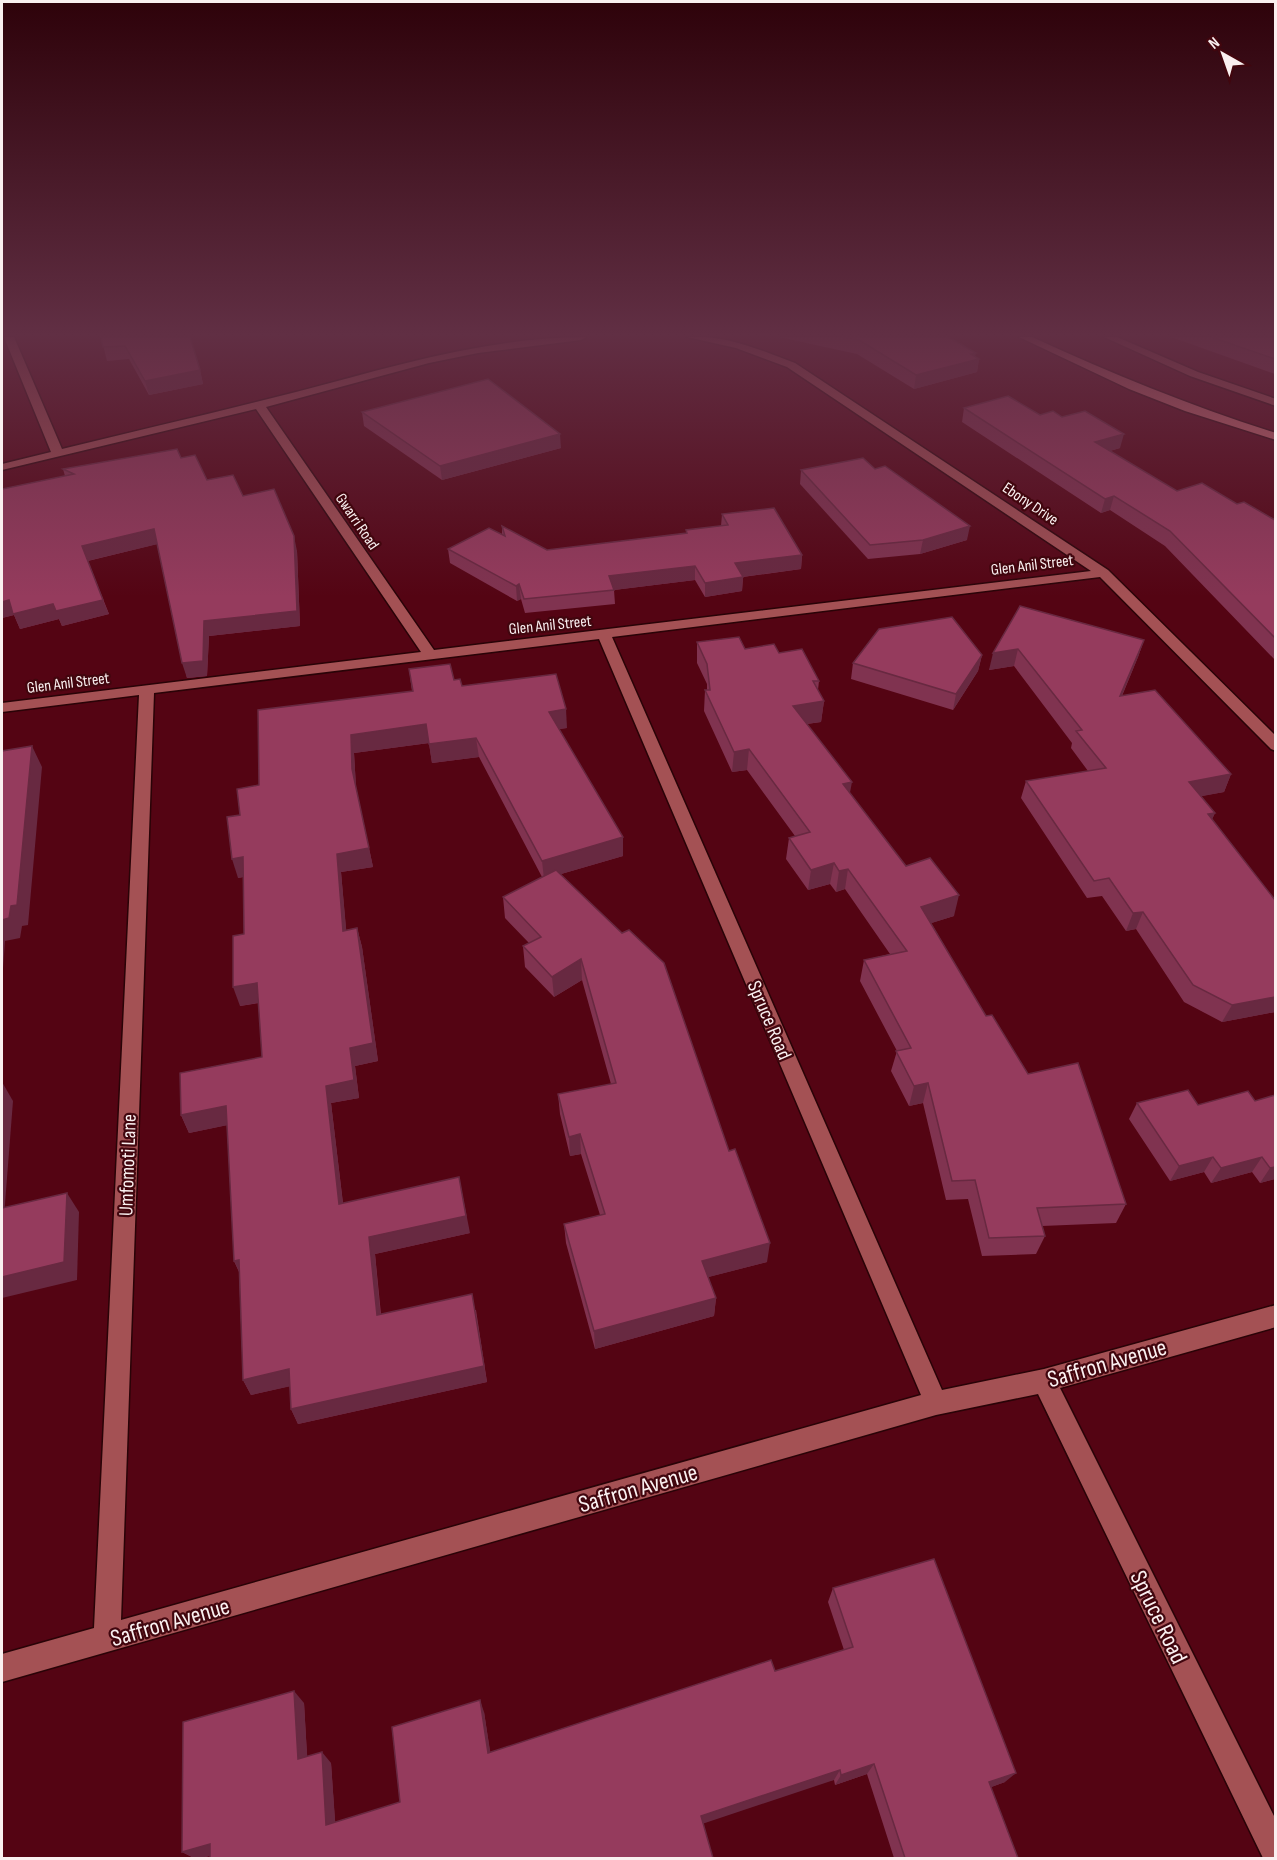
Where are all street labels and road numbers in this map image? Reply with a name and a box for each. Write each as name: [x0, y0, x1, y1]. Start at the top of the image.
street label: Ebony Drive: [999, 479, 1062, 530]
street label: Gwarri Road: [331, 490, 383, 554]
street label: Glen Anil Street: [990, 551, 1075, 580]
street label: Glen Anil Street: [508, 612, 593, 639]
street label: Glen Anil Street: [26, 669, 111, 698]
street label: Spruce Road: [742, 977, 796, 1063]
street label: Umfomoti Lane: [114, 1114, 142, 1217]
street label: Saffron Avenue: [1044, 1333, 1170, 1394]
street label: Saffron Avenue: [575, 1458, 701, 1519]
street label: Spruce Road: [1124, 1566, 1194, 1669]
street label: Saffron Avenue: [107, 1592, 233, 1653]

